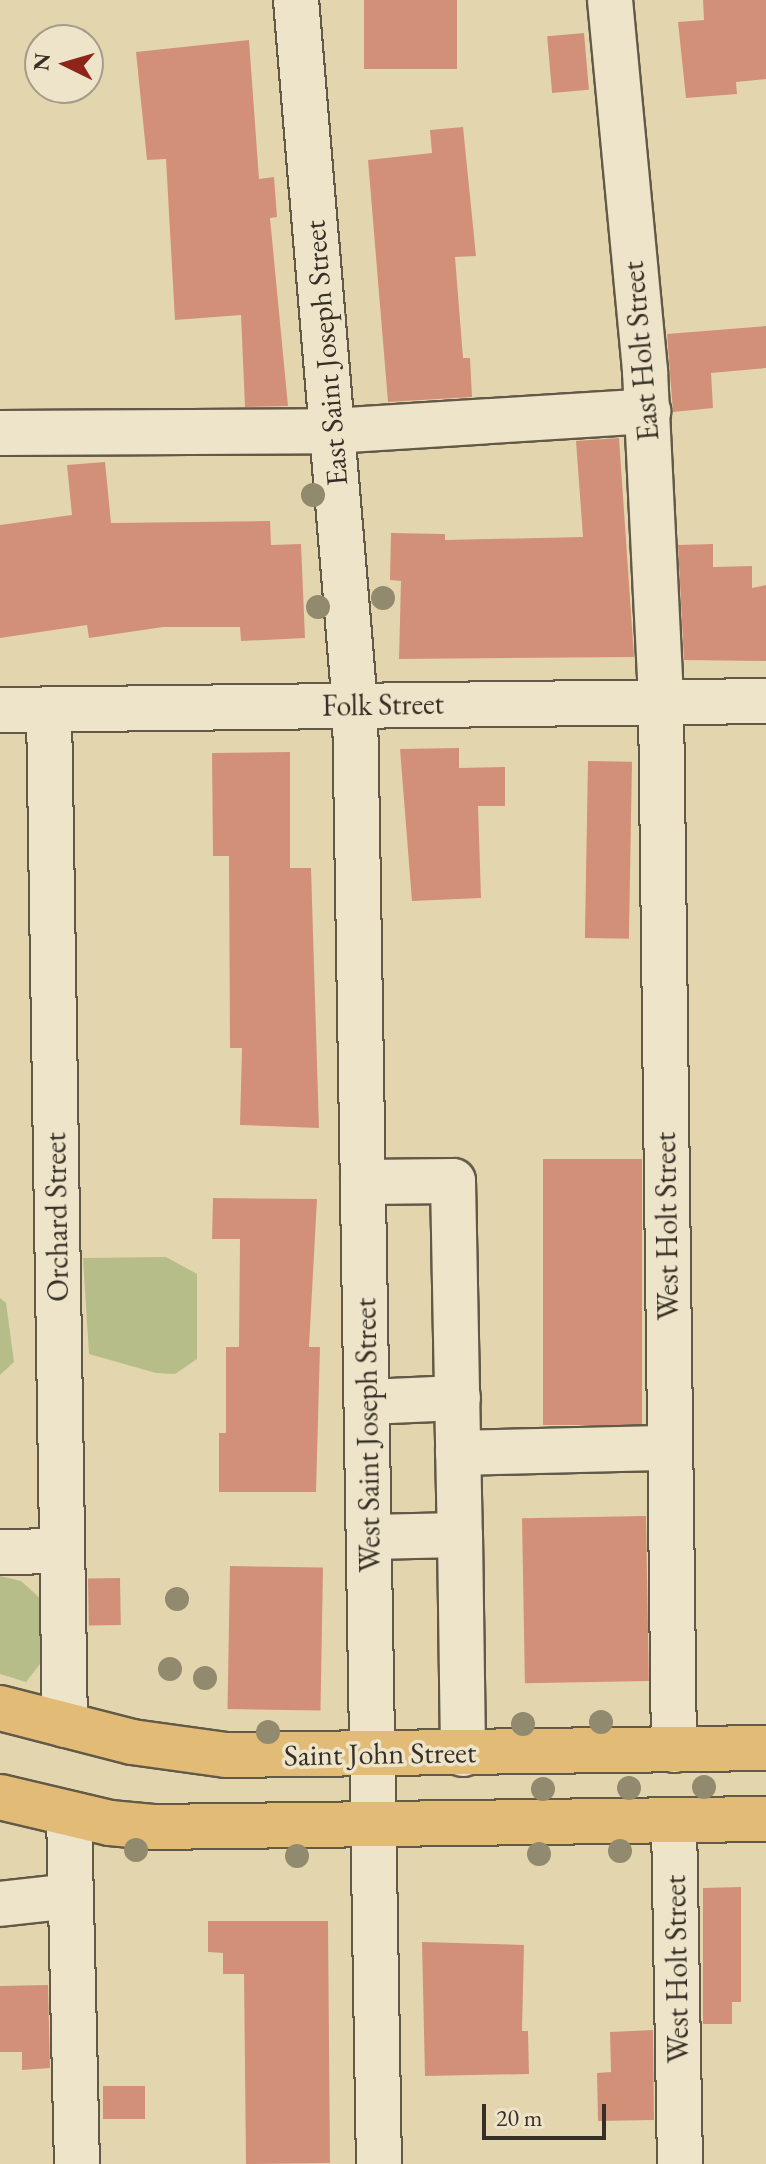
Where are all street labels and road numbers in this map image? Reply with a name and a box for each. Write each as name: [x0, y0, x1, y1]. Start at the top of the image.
street label: East Saint Joseph Street: [296, 219, 356, 487]
street label: East Holt Street: [615, 260, 667, 442]
street label: Folk Street: [322, 686, 444, 724]
street label: West Holt Street: [647, 1131, 687, 1321]
street label: Orchard Street: [38, 1132, 76, 1302]
street label: West Saint Joseph Street: [348, 1297, 388, 1573]
street label: Saint John Street: [284, 1734, 476, 1774]
street label: West Holt Street: [657, 1874, 697, 2064]

